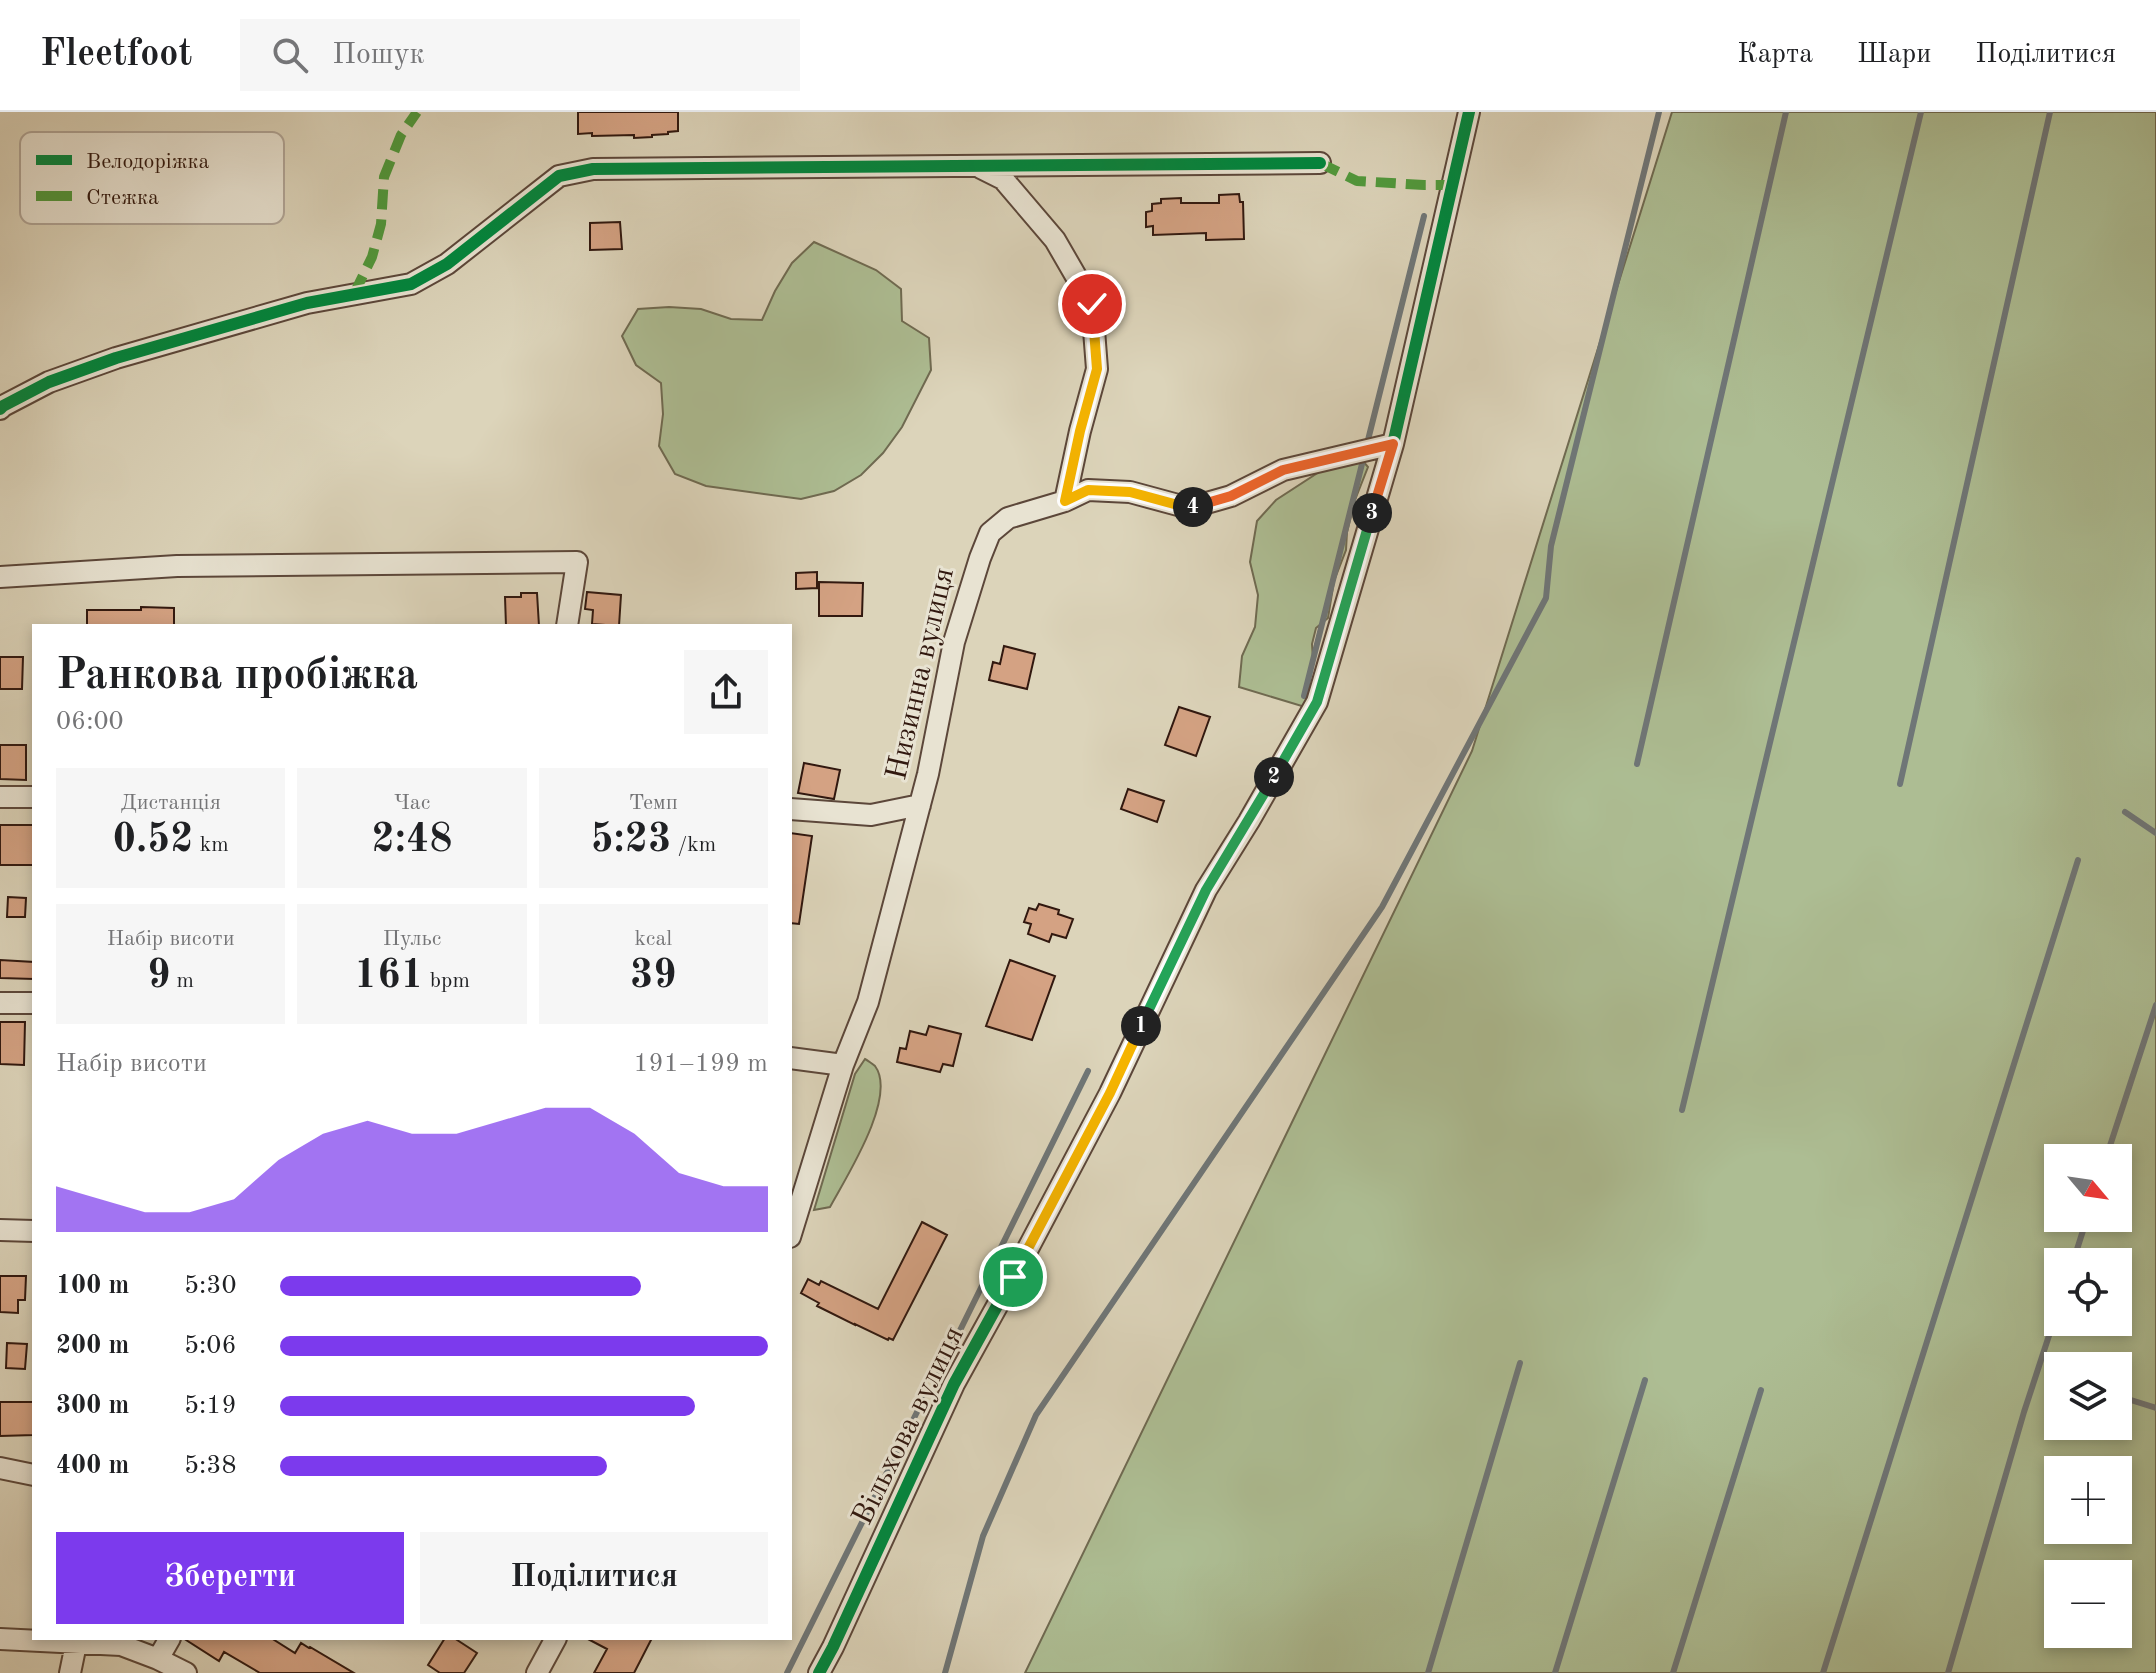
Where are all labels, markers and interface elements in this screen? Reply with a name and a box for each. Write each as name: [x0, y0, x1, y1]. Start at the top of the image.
search box: [240, 19, 800, 91]
icon: search: [268, 33, 312, 77]
text: Fleetfoot: [40, 36, 192, 74]
text: Пошук: [332, 40, 425, 70]
text: Карта: [1737, 41, 1813, 69]
text: Шари: [1857, 41, 1931, 69]
text: Поділитися: [1975, 41, 2116, 69]
legend: [20, 132, 284, 224]
text: Велодоріжка: [86, 151, 210, 173]
text: Стежка: [86, 187, 159, 209]
pin: [1058, 270, 1126, 338]
icon: check: [1070, 282, 1114, 326]
pin: 4: [1173, 487, 1213, 527]
pin: 3: [1352, 493, 1392, 533]
text: 4: [1187, 496, 1199, 518]
text: 3: [1366, 502, 1378, 524]
street label: Низинна вулиця: [882, 565, 960, 783]
button: share: [684, 650, 768, 734]
text: Ранкова пробіжка: [56, 654, 418, 698]
text: 06:00: [56, 709, 124, 735]
pin: 2: [1254, 757, 1294, 797]
text: 2: [1268, 766, 1280, 788]
text: Дистанція: [120, 792, 221, 814]
text: Час: [394, 792, 430, 814]
text: Темп: [629, 792, 678, 814]
text: 0.52: [113, 821, 194, 861]
text: 2:48: [372, 821, 452, 861]
text: 5:23: [590, 821, 671, 861]
text: km: [194, 834, 229, 856]
text: /km: [671, 834, 716, 856]
text: Набір висоти: [107, 928, 235, 950]
text: Пульс: [383, 928, 441, 950]
text: kcal: [634, 928, 672, 950]
text: 9: [147, 957, 170, 997]
text: 161: [354, 957, 424, 997]
text: 39: [630, 957, 677, 997]
text: m: [170, 970, 194, 992]
text: bpm: [424, 970, 470, 992]
pin: 1: [1121, 1006, 1161, 1046]
text: 1: [1135, 1015, 1147, 1037]
text: Набір висоти: [56, 1051, 207, 1077]
text: 191–199 m: [633, 1051, 768, 1077]
north arrow: [2044, 1144, 2132, 1232]
map controls: [2044, 1144, 2132, 1648]
pin: [979, 1243, 1047, 1311]
button: locate: [2044, 1248, 2132, 1336]
icon: arrive: [991, 1255, 1035, 1299]
text: 100 m: [56, 1273, 129, 1299]
text: 5:30: [184, 1273, 237, 1299]
street label: Вільхова вулиця: [848, 1322, 970, 1530]
text: 200 m: [56, 1333, 129, 1359]
text: 5:06: [184, 1333, 237, 1359]
button: layers: [2044, 1352, 2132, 1440]
text: 300 m: [56, 1393, 129, 1419]
text: 5:19: [184, 1393, 237, 1419]
text: 400 m: [56, 1453, 129, 1479]
text: 5:38: [184, 1453, 237, 1479]
button: +: [2044, 1456, 2132, 1544]
button: Зберегти: [56, 1532, 404, 1624]
button: Поділитися: [420, 1532, 768, 1624]
button: −: [2044, 1560, 2132, 1648]

